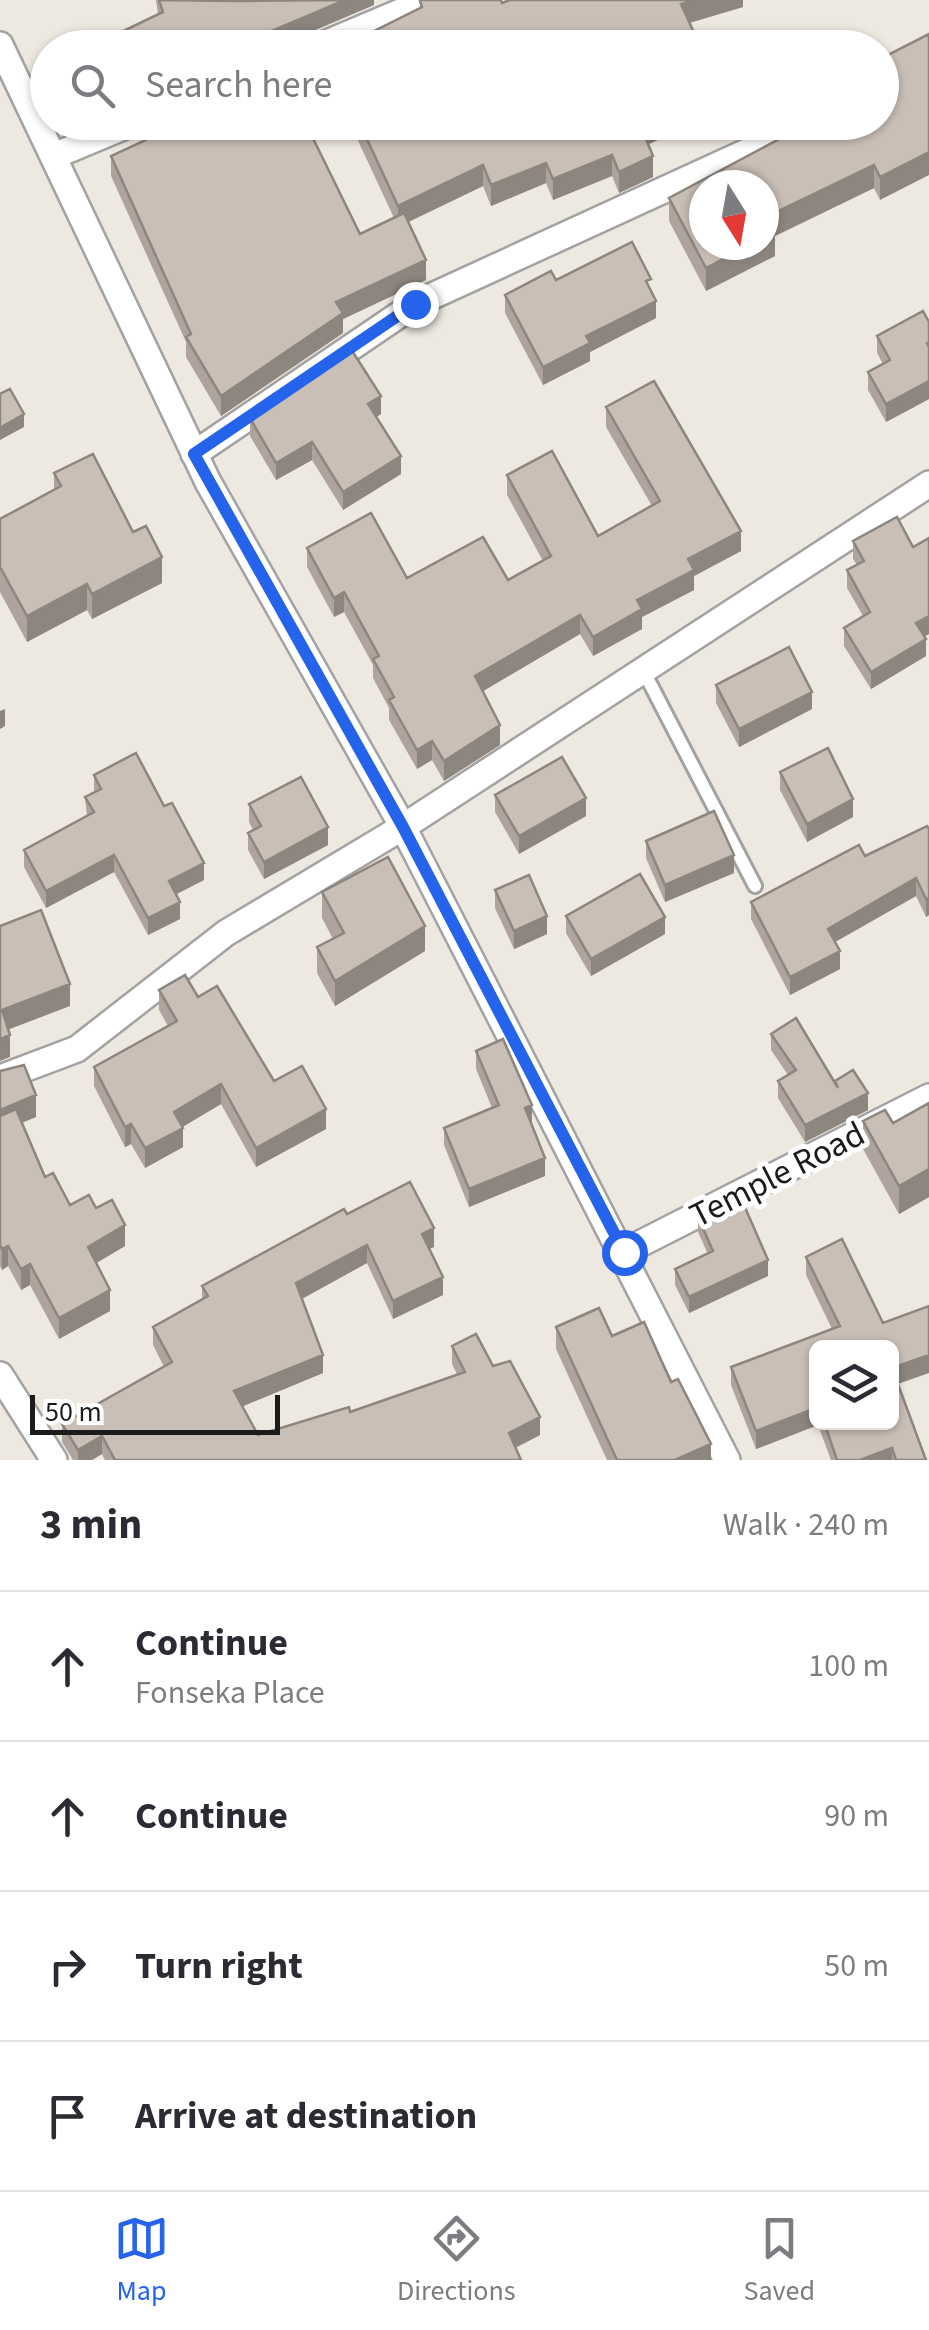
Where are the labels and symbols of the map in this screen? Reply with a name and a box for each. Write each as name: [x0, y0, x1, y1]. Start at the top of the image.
north arrow: [689, 170, 779, 260]
route end: [393, 282, 439, 328]
street label: Temple Road: [681, 1109, 874, 1240]
route start: [602, 1230, 648, 1276]
scale bar: [30, 1390, 280, 1434]

